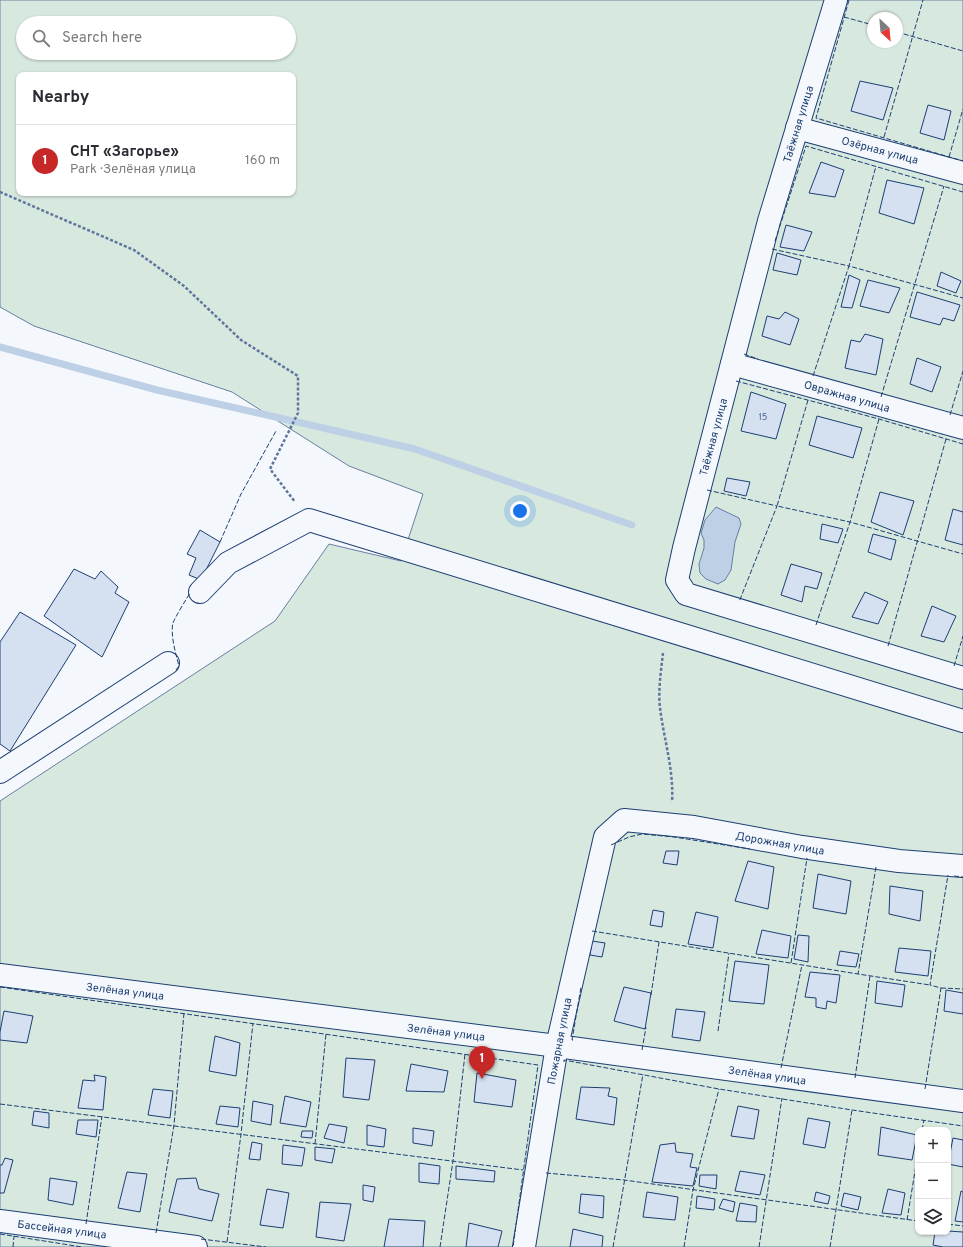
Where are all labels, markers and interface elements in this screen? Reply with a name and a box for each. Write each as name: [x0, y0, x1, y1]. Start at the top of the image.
north arrow: [867, 12, 903, 48]
search box: [16, 16, 296, 60]
icon: search: [30, 27, 52, 49]
text: Search here: [62, 29, 142, 48]
street label: Таёжная улица: [781, 84, 817, 164]
text: Nearby: [32, 87, 89, 109]
street label: Озёрная улица: [840, 134, 920, 168]
text: СНТ «Загорье»: [70, 143, 179, 162]
text: 1: [42, 153, 48, 169]
text: 160 m: [245, 153, 280, 169]
text: Park · Зелёная улица: [70, 162, 196, 178]
street label: Овражная улица: [802, 378, 891, 416]
street label: Таёжная улица: [697, 397, 731, 478]
house number: 15: [759, 412, 767, 423]
your location: [510, 501, 530, 521]
street label: Дорожная улица: [734, 829, 826, 859]
street label: Зелёная улица: [85, 980, 165, 1004]
street label: Пожарная улица: [545, 996, 575, 1086]
street label: Зелёная улица: [406, 1021, 486, 1045]
pin: 1: [469, 1046, 495, 1079]
street label: Зелёная улица: [727, 1064, 807, 1088]
map controls: [915, 1127, 951, 1235]
button: +: [915, 1127, 951, 1163]
button: −: [915, 1163, 951, 1199]
button: layers: [915, 1199, 951, 1235]
street label: Бассейная улица: [17, 1218, 107, 1242]

